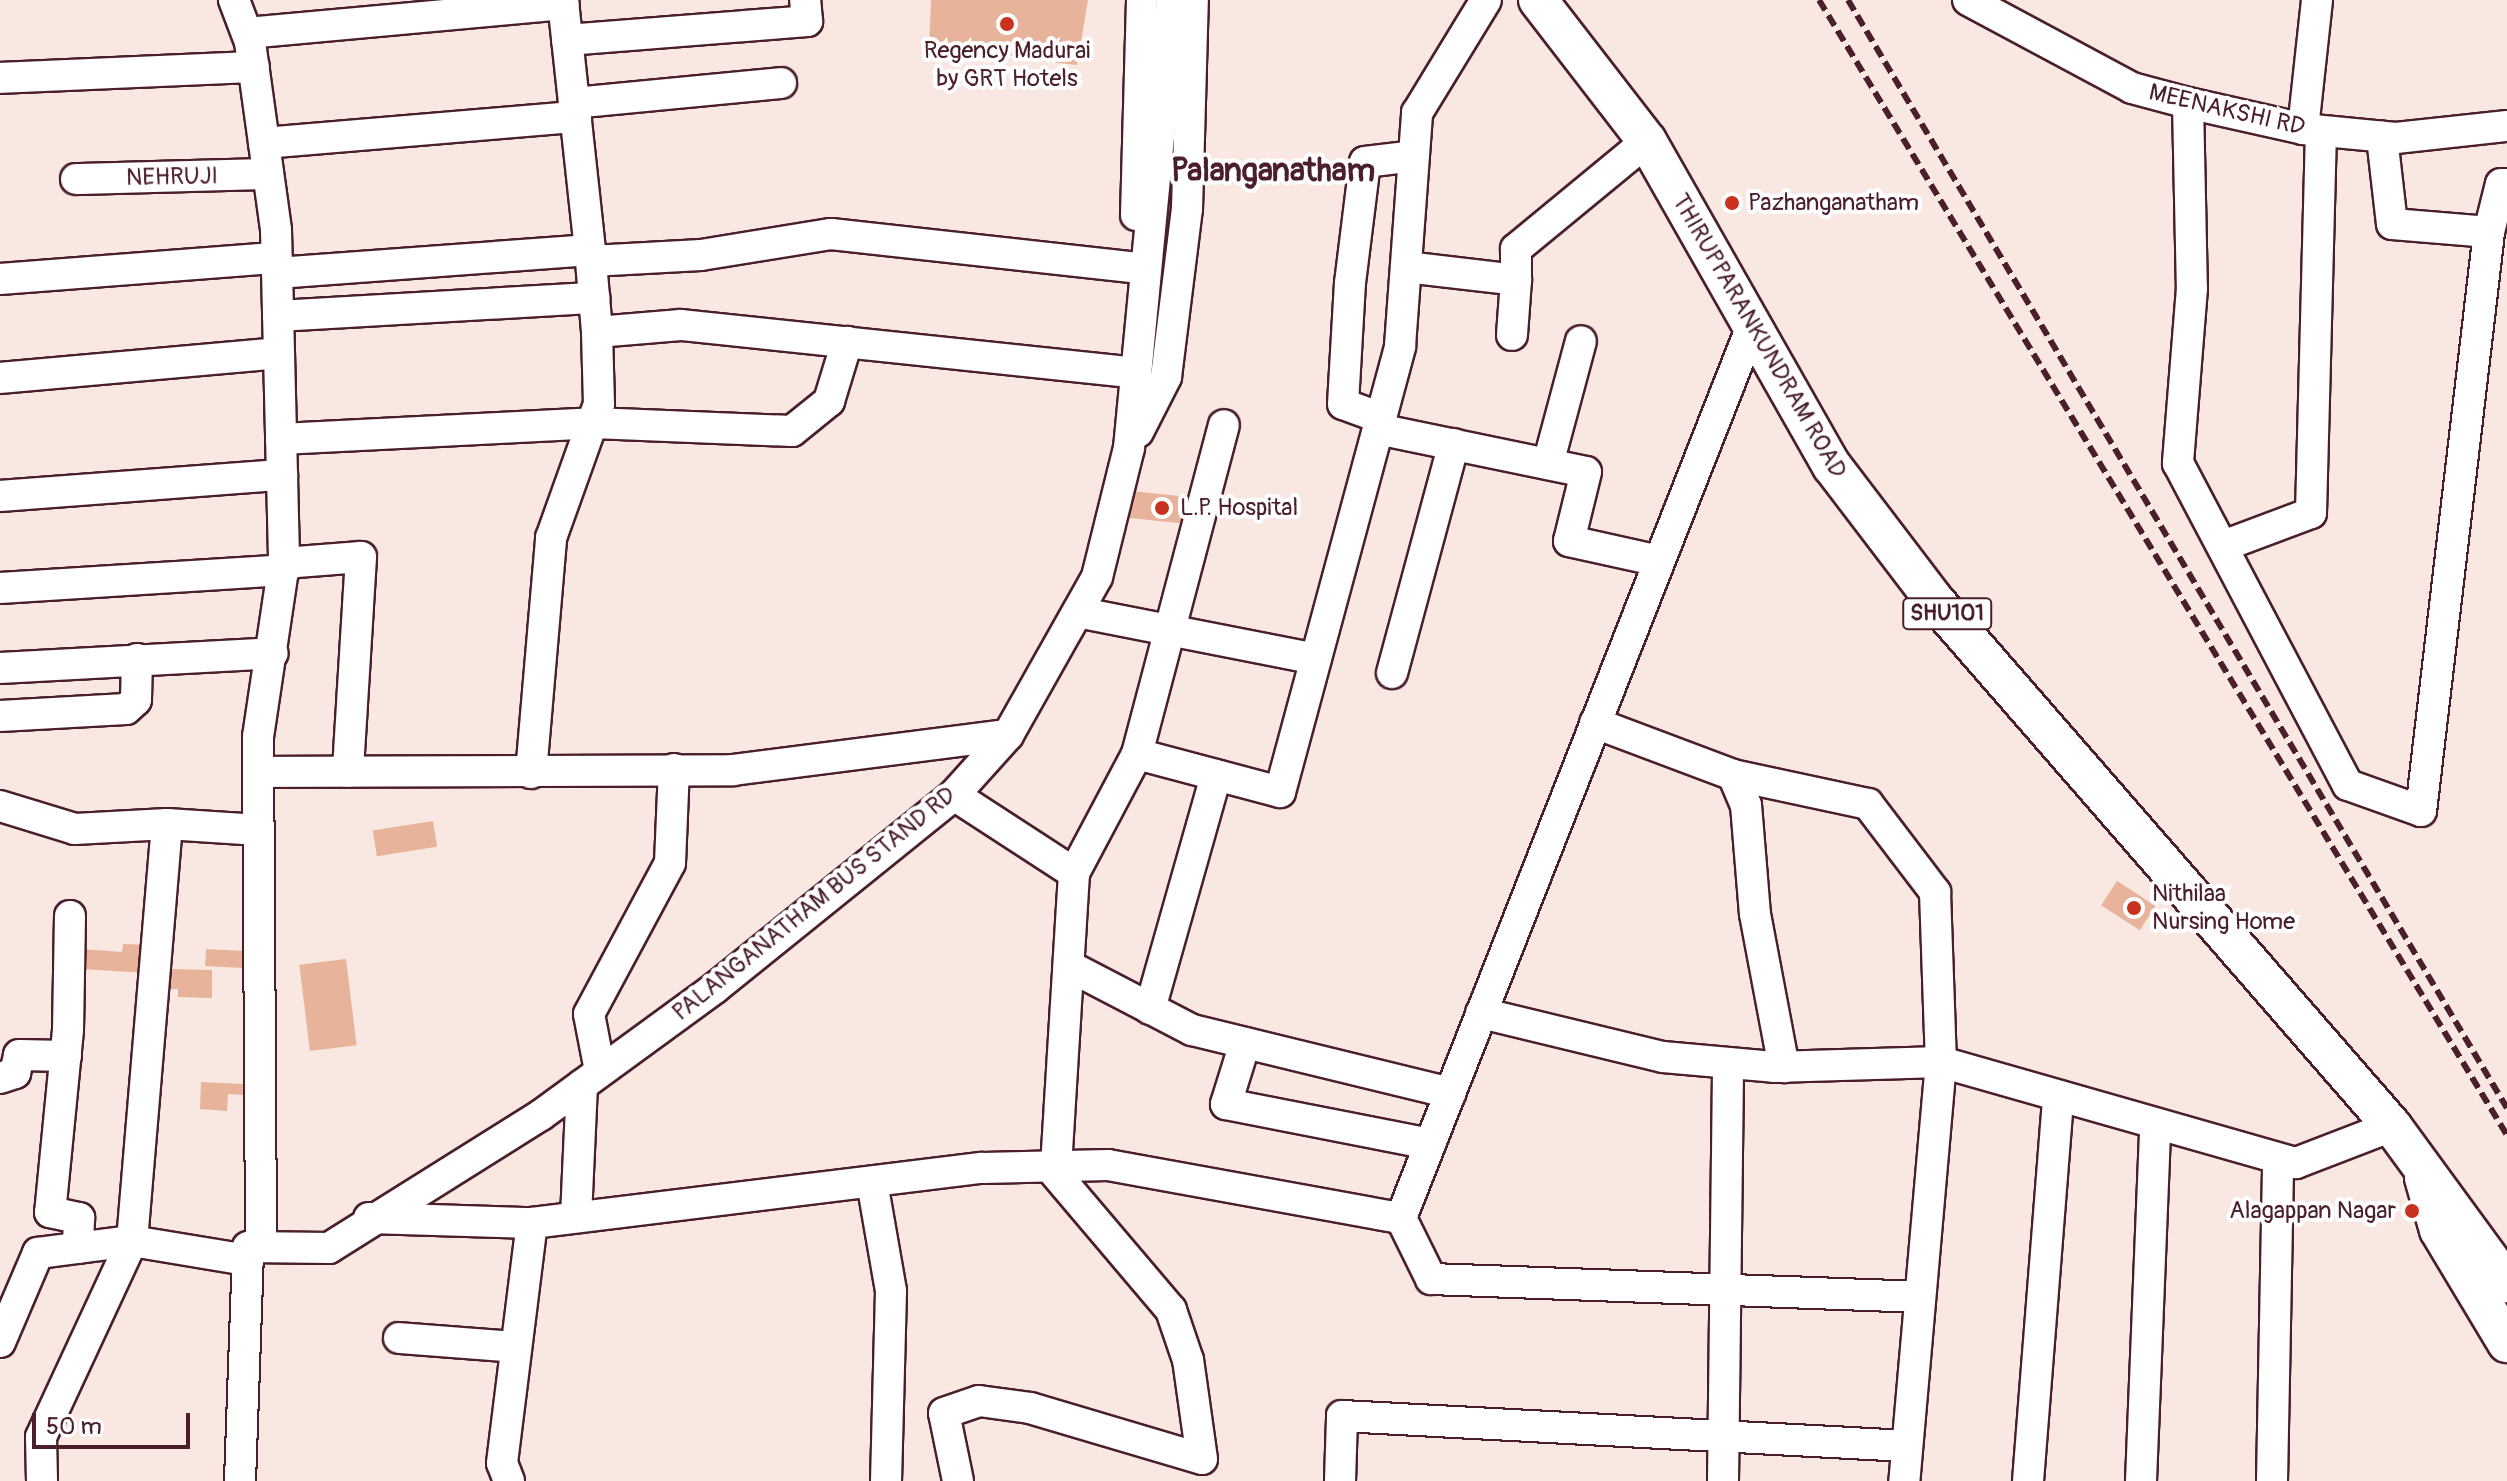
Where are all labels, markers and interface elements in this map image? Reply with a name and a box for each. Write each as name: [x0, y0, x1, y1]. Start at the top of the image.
marker: Regency Madurai by GRT Hotels: [998, 15, 1016, 33]
place label: Regency Madurai by GRT Hotels: [924, 37, 1090, 93]
street label: MEENAKSHI RD: [2146, 78, 2308, 142]
district label: Palanganatham: [1171, 152, 1375, 190]
street label: NEHRUJI: [126, 162, 218, 192]
street label: THIRUPPARANKUNDRAM ROAD: [1666, 189, 1852, 483]
place label: Pazhanganatham: [1748, 189, 1919, 217]
marker: Pazhanganatham: [1723, 194, 1741, 212]
place label: L.P. Hospital: [1180, 494, 1298, 522]
marker: L.P. Hospital: [1151, 497, 1173, 519]
road number: SHU101: [1901, 596, 1993, 632]
street label: PALANGANATHAM BUS STAND RD: [667, 781, 961, 1027]
place label: Nithilaa Nursing Home: [2152, 880, 2295, 936]
marker: Nithilaa Nursing Home: [2123, 897, 2145, 919]
place label: Alagappan Nagar: [2229, 1197, 2396, 1225]
marker: Alagappan Nagar: [2403, 1202, 2421, 1220]
scale bar: [36, 1397, 194, 1447]
text: 50 m: [46, 1412, 102, 1441]

